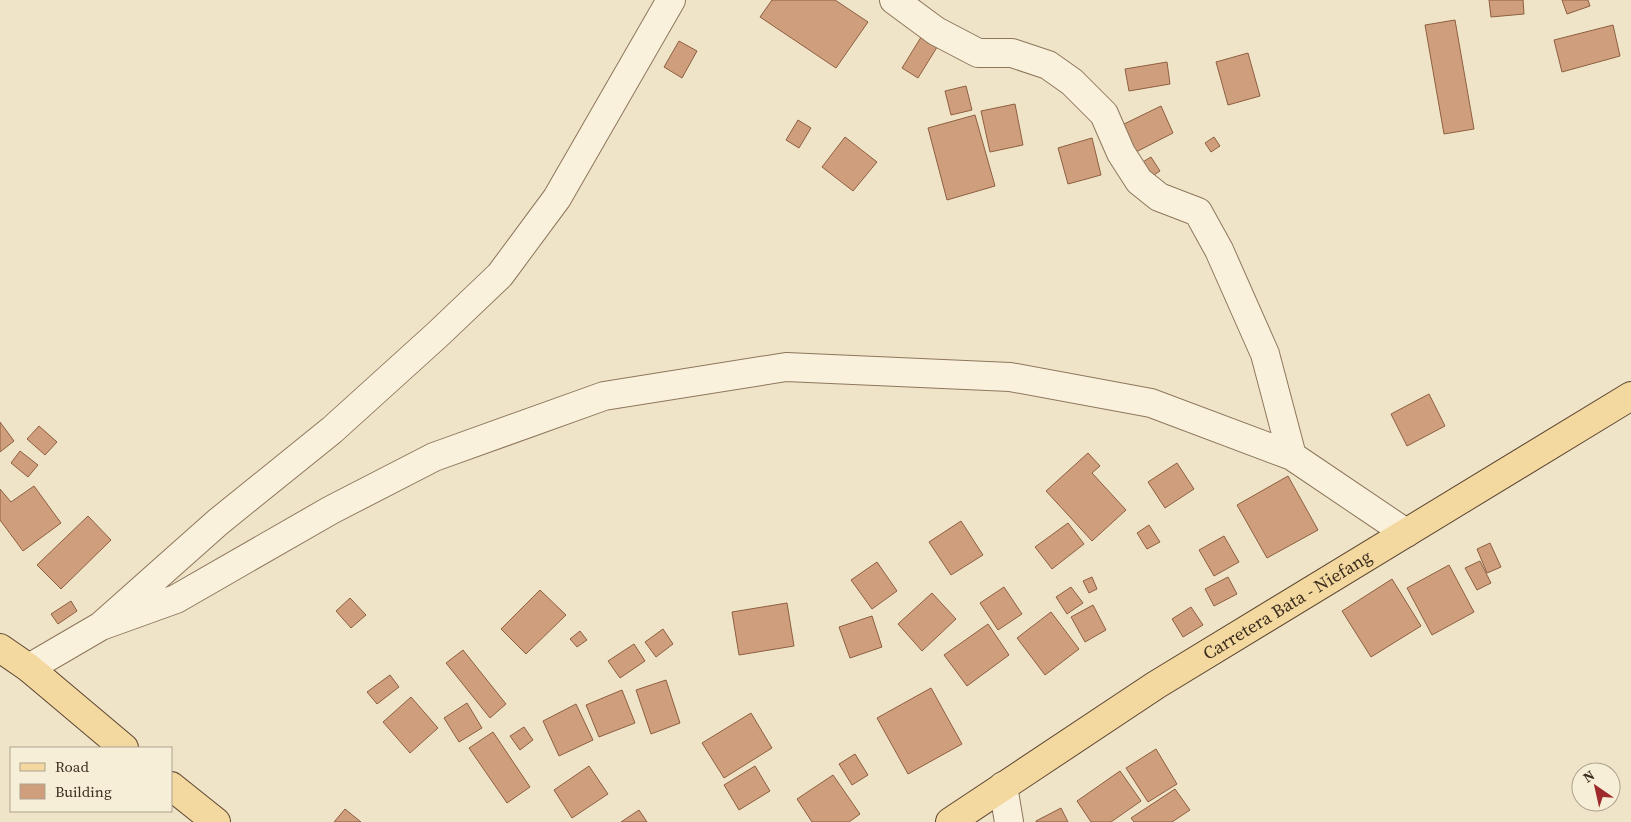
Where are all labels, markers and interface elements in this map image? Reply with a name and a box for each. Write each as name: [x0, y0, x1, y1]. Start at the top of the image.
street label: Carretera Bata - Niefang: [1198, 544, 1376, 666]
legend: [10, 747, 172, 812]
text: Road: [55, 756, 89, 777]
north arrow: [1571, 762, 1621, 812]
text: N: [1579, 765, 1599, 787]
text: Building: [55, 781, 112, 802]

